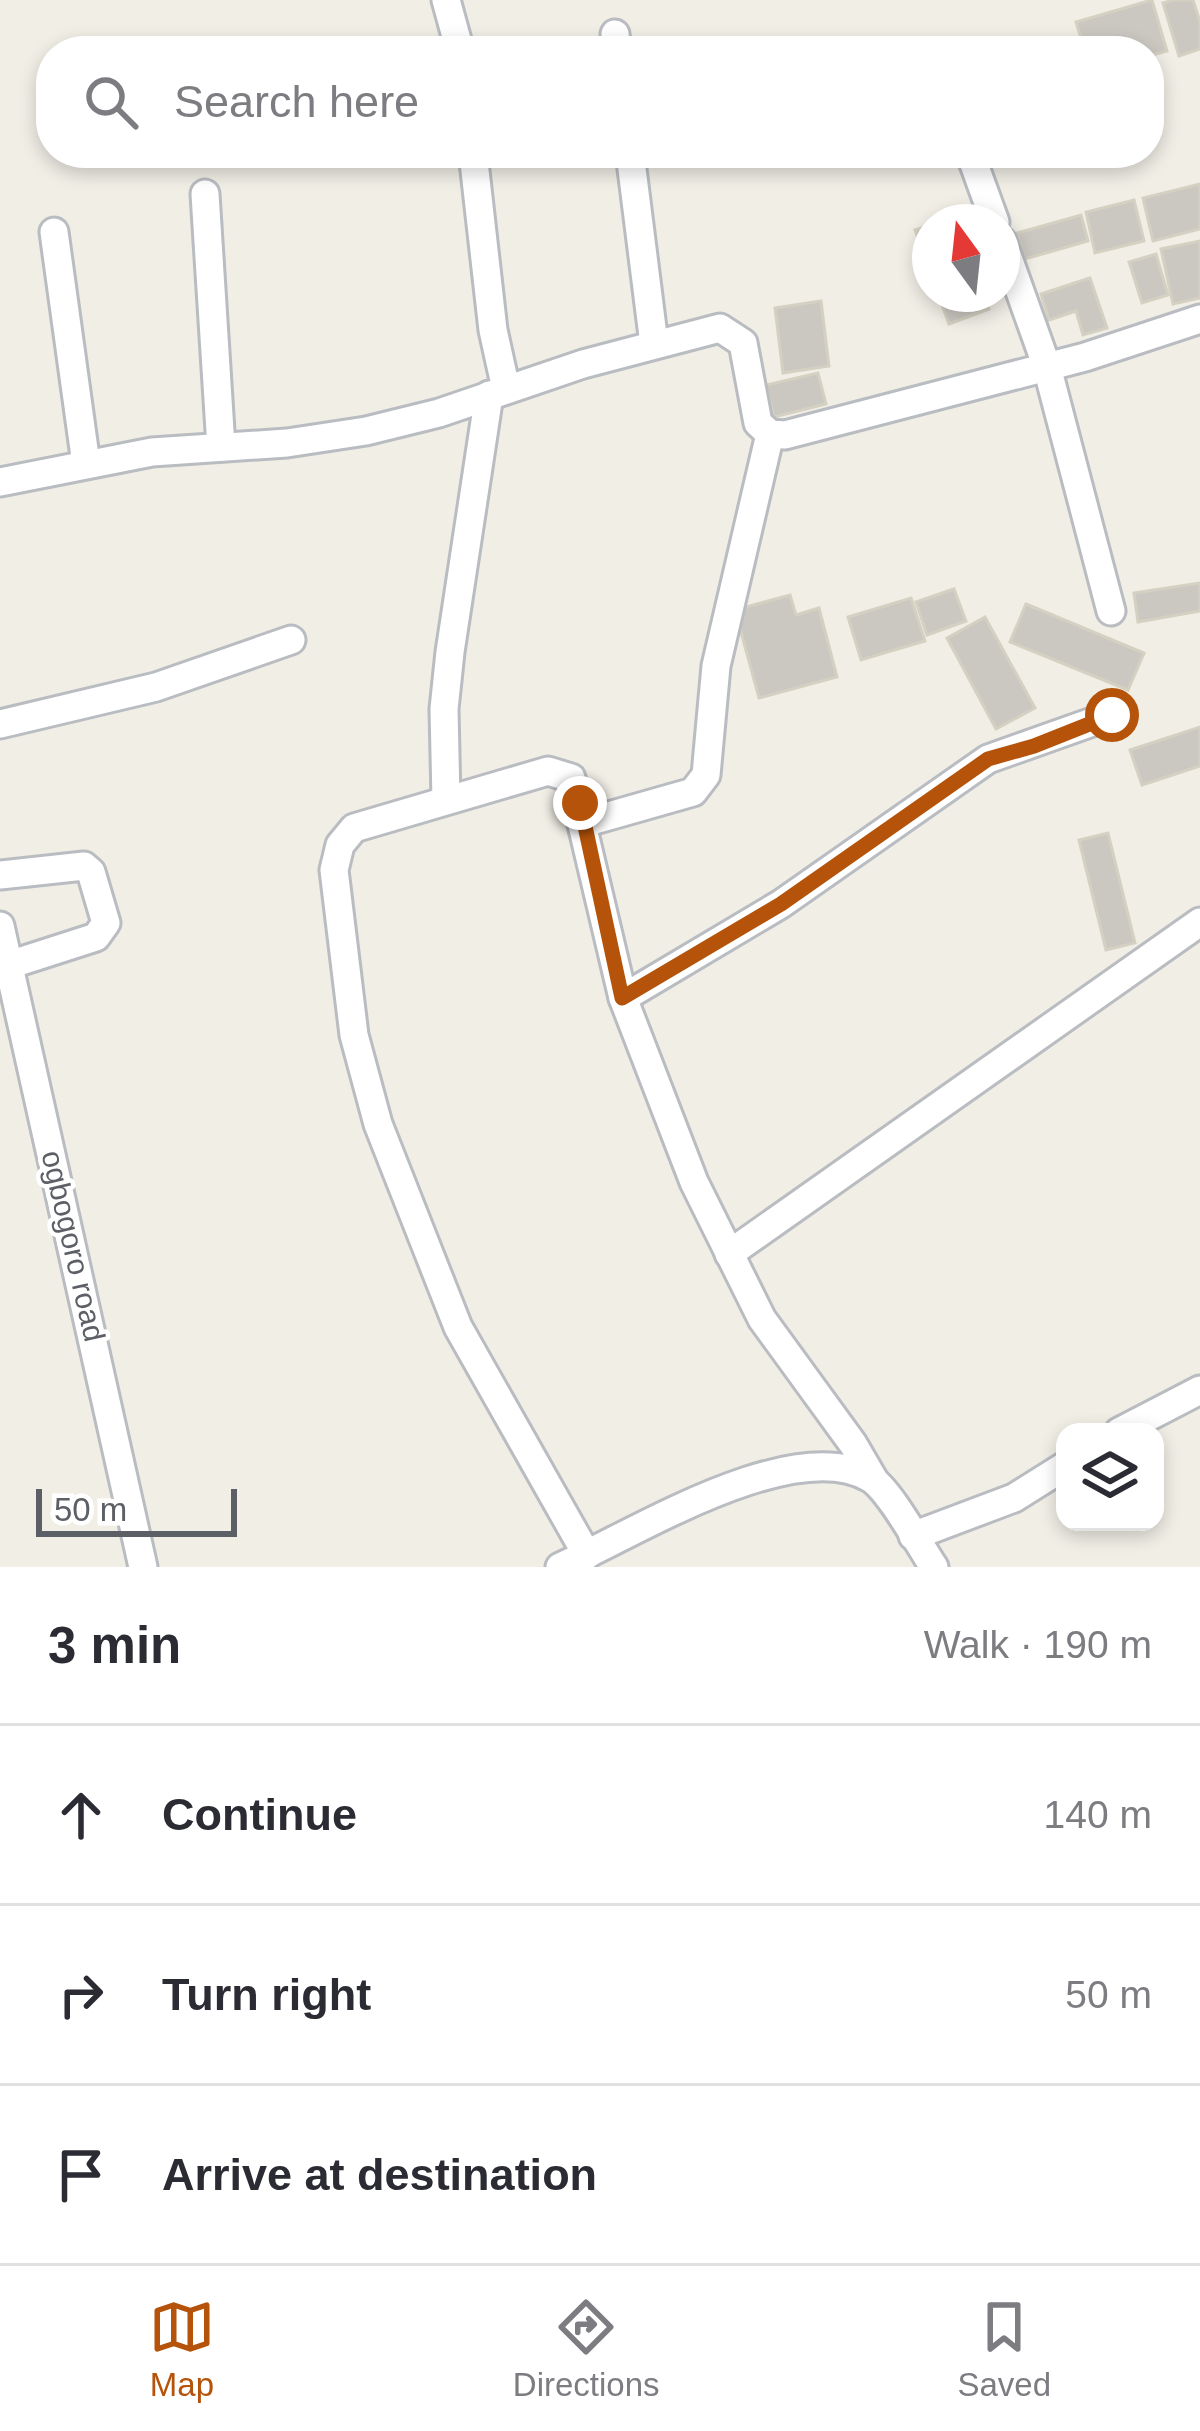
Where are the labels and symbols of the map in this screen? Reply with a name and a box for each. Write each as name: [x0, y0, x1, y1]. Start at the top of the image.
north arrow: [912, 204, 1020, 312]
route start: [1085, 688, 1139, 742]
route end: [553, 776, 607, 830]
street label: ogbogoro road: [35, 1147, 112, 1345]
scale bar: [36, 1483, 237, 1536]

